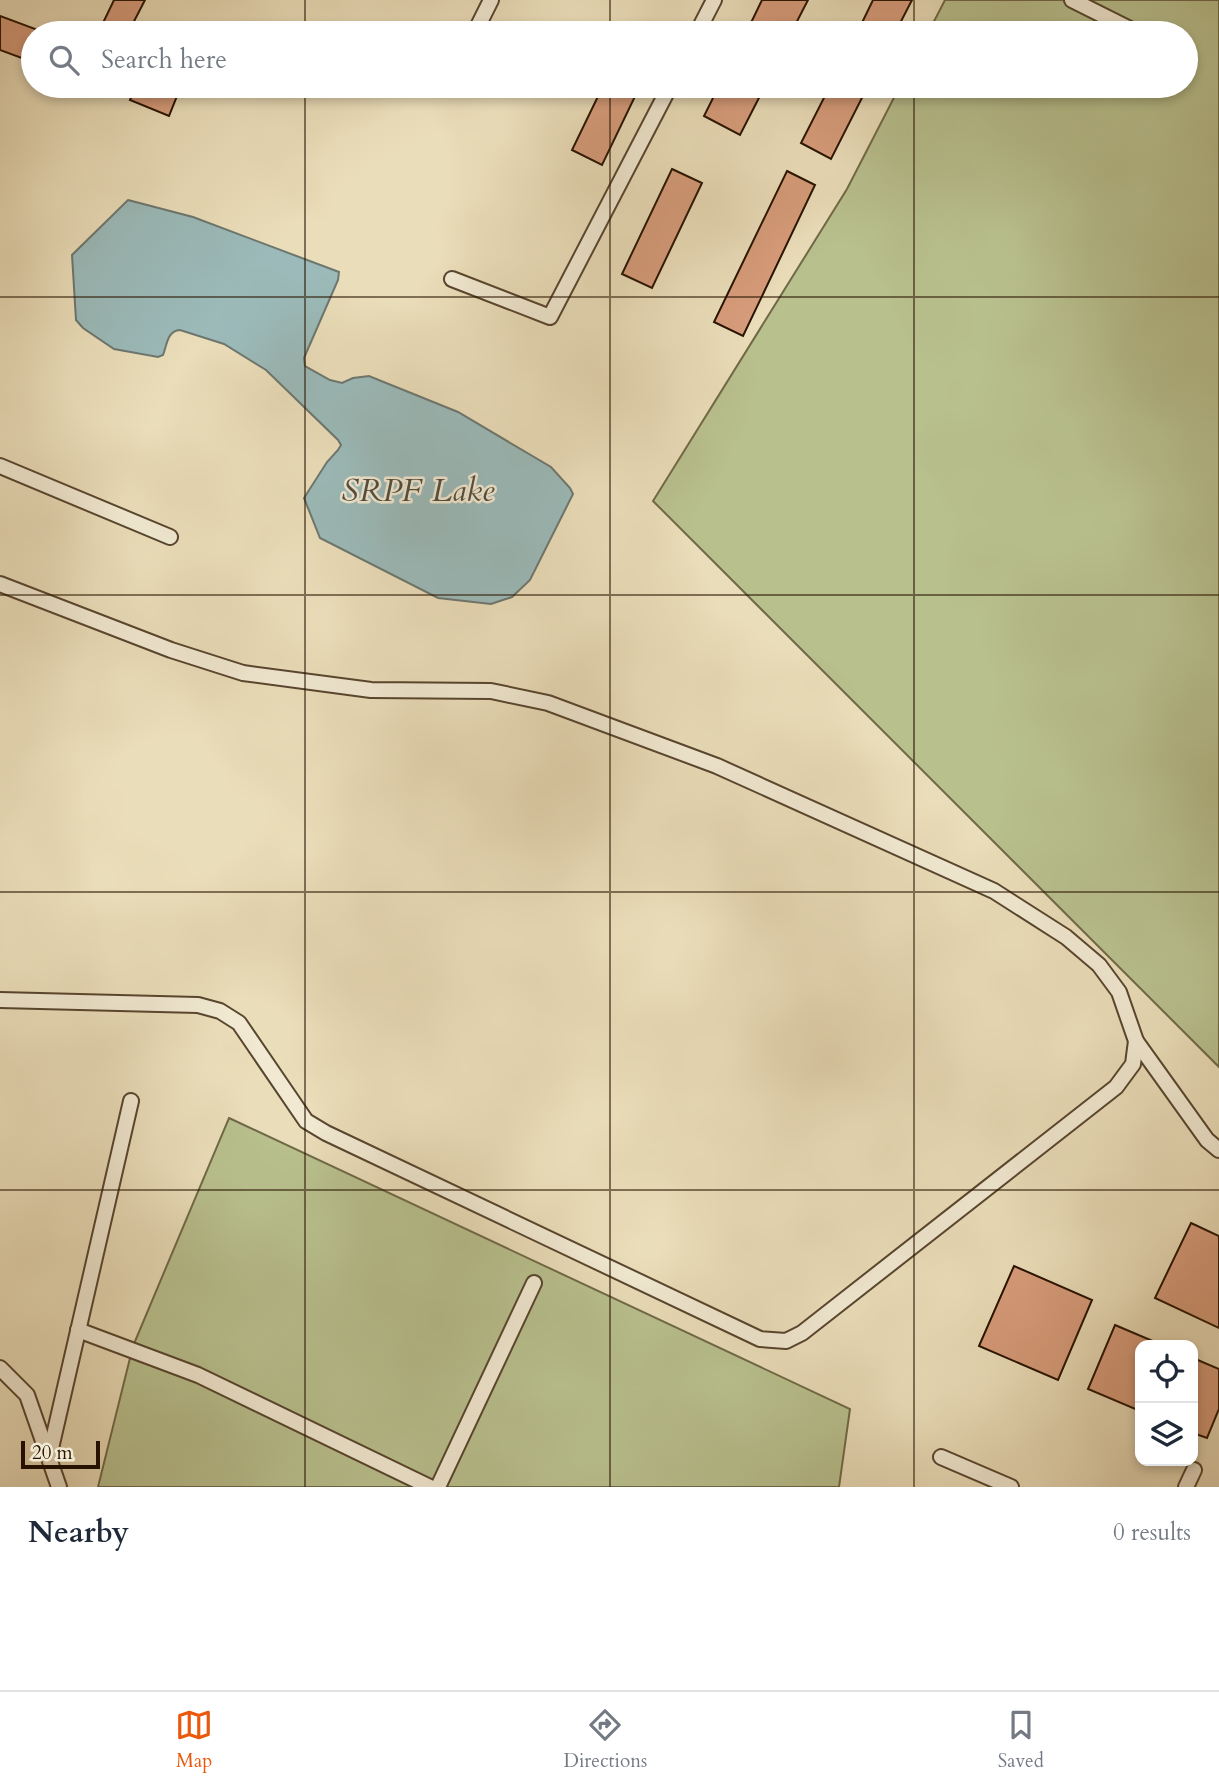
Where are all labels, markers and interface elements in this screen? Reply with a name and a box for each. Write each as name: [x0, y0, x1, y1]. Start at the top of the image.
search box: [21, 21, 1198, 98]
icon: search: [45, 41, 83, 79]
text: Search here: [101, 42, 227, 77]
water label: SRPF Lake: [342, 469, 495, 513]
map controls: [1135, 1340, 1198, 1466]
button: locate: [1135, 1340, 1198, 1403]
button: layers: [1135, 1403, 1198, 1466]
scale bar: [21, 1438, 100, 1470]
text: 20 m: [32, 1440, 73, 1466]
text: Nearby: [28, 1512, 129, 1553]
text: 0 results: [1113, 1517, 1191, 1548]
tab: Map: [175, 1706, 213, 1774]
tab: Directions: [564, 1706, 647, 1774]
tab: Saved: [998, 1706, 1044, 1774]

